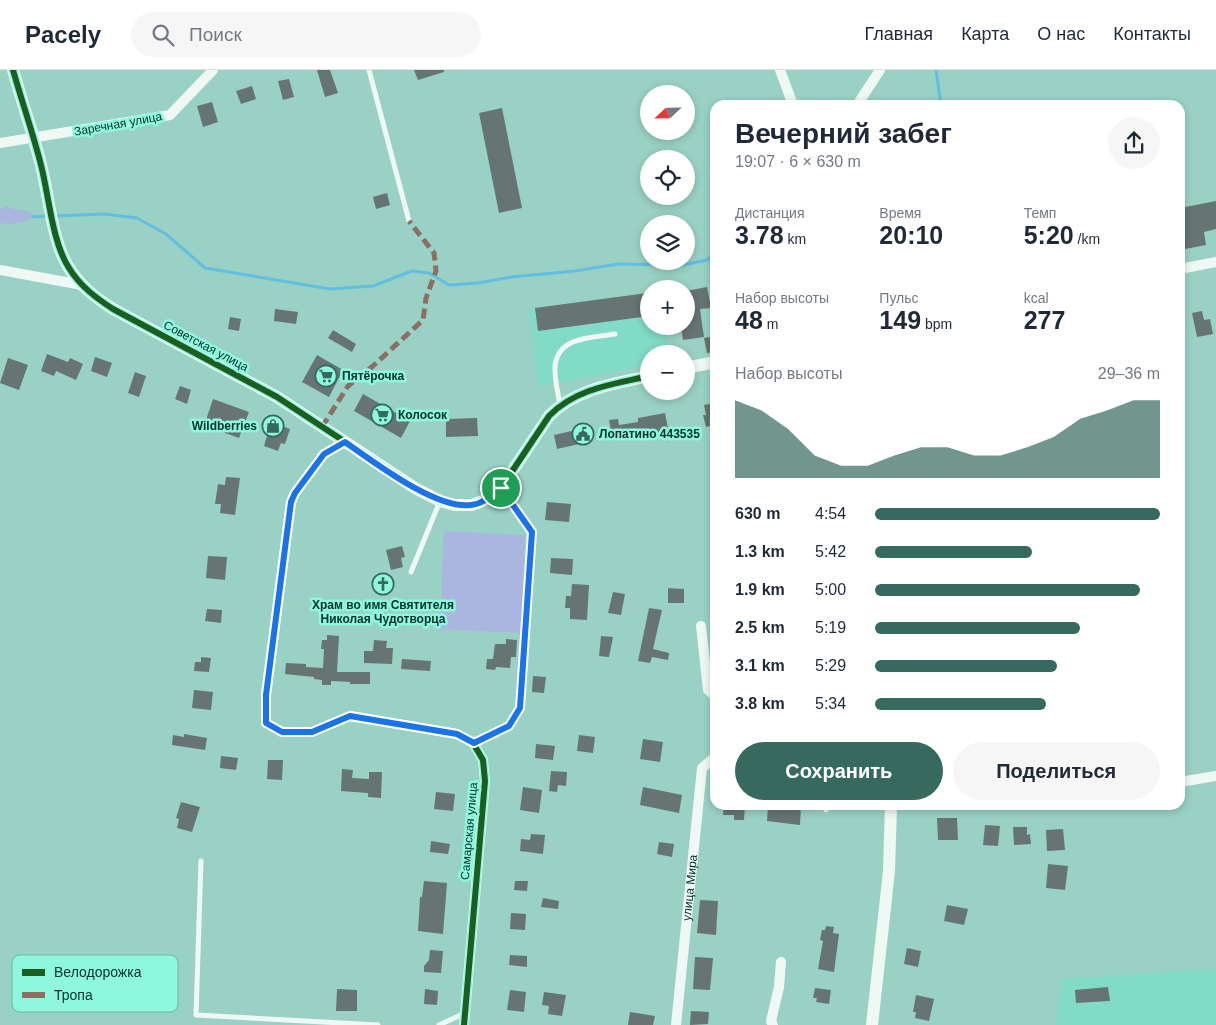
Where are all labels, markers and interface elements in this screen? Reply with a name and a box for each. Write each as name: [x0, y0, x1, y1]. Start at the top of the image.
search box: [131, 12, 481, 57]
text: Pacely: [25, 21, 101, 48]
icon: search: [149, 21, 177, 49]
text: Поиск: [189, 24, 242, 45]
text: Главная: [865, 24, 933, 44]
text: Карта: [961, 24, 1009, 44]
text: О нас: [1037, 24, 1085, 44]
text: Контакты: [1113, 24, 1191, 44]
north arrow: [640, 85, 695, 140]
map controls: [640, 85, 695, 400]
street label: Заречная улица: [73, 109, 163, 139]
button: share: [1108, 117, 1160, 169]
text: Вечерний забег: [735, 118, 952, 149]
button: locate: [640, 150, 695, 205]
text: 19:07 · 6 × 630 m: [735, 153, 861, 170]
text: Дистанция: [735, 205, 805, 221]
text: Время: [879, 205, 921, 221]
text: Темп: [1024, 205, 1056, 221]
button: layers: [640, 215, 695, 270]
text: 3.78: [735, 221, 784, 249]
text: 20:10: [879, 221, 943, 249]
text: 5:20: [1024, 221, 1074, 249]
text: km: [784, 231, 806, 247]
text: /km: [1074, 231, 1100, 247]
button: +: [640, 280, 695, 335]
text: Набор высоты: [735, 290, 829, 306]
text: Пульс: [879, 290, 919, 306]
text: kcal: [1024, 290, 1049, 306]
text: 48: [735, 306, 763, 334]
text: 149: [879, 306, 921, 334]
text: 277: [1024, 306, 1065, 334]
text: m: [763, 316, 778, 332]
text: bpm: [921, 316, 952, 332]
street label: Советская улица: [161, 318, 251, 374]
button: −: [640, 345, 695, 400]
supermarket icon: Пятёрочка: [314, 364, 338, 388]
text: Набор высоты: [735, 365, 842, 382]
text: 29–36 m: [1098, 365, 1160, 382]
place label: Пятёрочка: [342, 369, 405, 383]
supermarket icon: Колосок: [370, 403, 394, 427]
place label: Колосок: [398, 408, 448, 422]
shop icon: Wildberries: [261, 414, 285, 438]
place label: Wildberries: [192, 419, 257, 433]
public building icon: Лопатино 443535: [571, 422, 595, 446]
place label: Лопатино 443535: [599, 427, 700, 441]
pin: [480, 467, 522, 509]
icon: arrive: [487, 474, 515, 502]
text: 630 m: [735, 505, 780, 522]
text: 4:54: [815, 505, 846, 522]
text: 1.3 km: [735, 543, 785, 560]
text: 5:42: [815, 543, 846, 560]
church icon: Храм во имя Святителя Николая Чудотворца: [371, 572, 395, 596]
text: 1.9 km: [735, 581, 785, 598]
text: 5:00: [815, 581, 846, 598]
place label: Храм во имя Святителя Николая Чудотворца: [312, 598, 454, 626]
text: 2.5 km: [735, 619, 785, 636]
text: 5:19: [815, 619, 846, 636]
text: 3.1 km: [735, 657, 785, 674]
text: 5:29: [815, 657, 846, 674]
text: 3.8 km: [735, 695, 785, 712]
text: 5:34: [815, 695, 846, 712]
button: Сохранить: [735, 742, 943, 800]
button: Поделиться: [953, 742, 1160, 800]
street label: Самарская улица: [458, 781, 480, 880]
street label: улица Мира: [680, 854, 700, 921]
legend: [12, 955, 178, 1012]
text: Велодорожка: [54, 964, 142, 980]
text: Тропа: [54, 987, 93, 1003]

